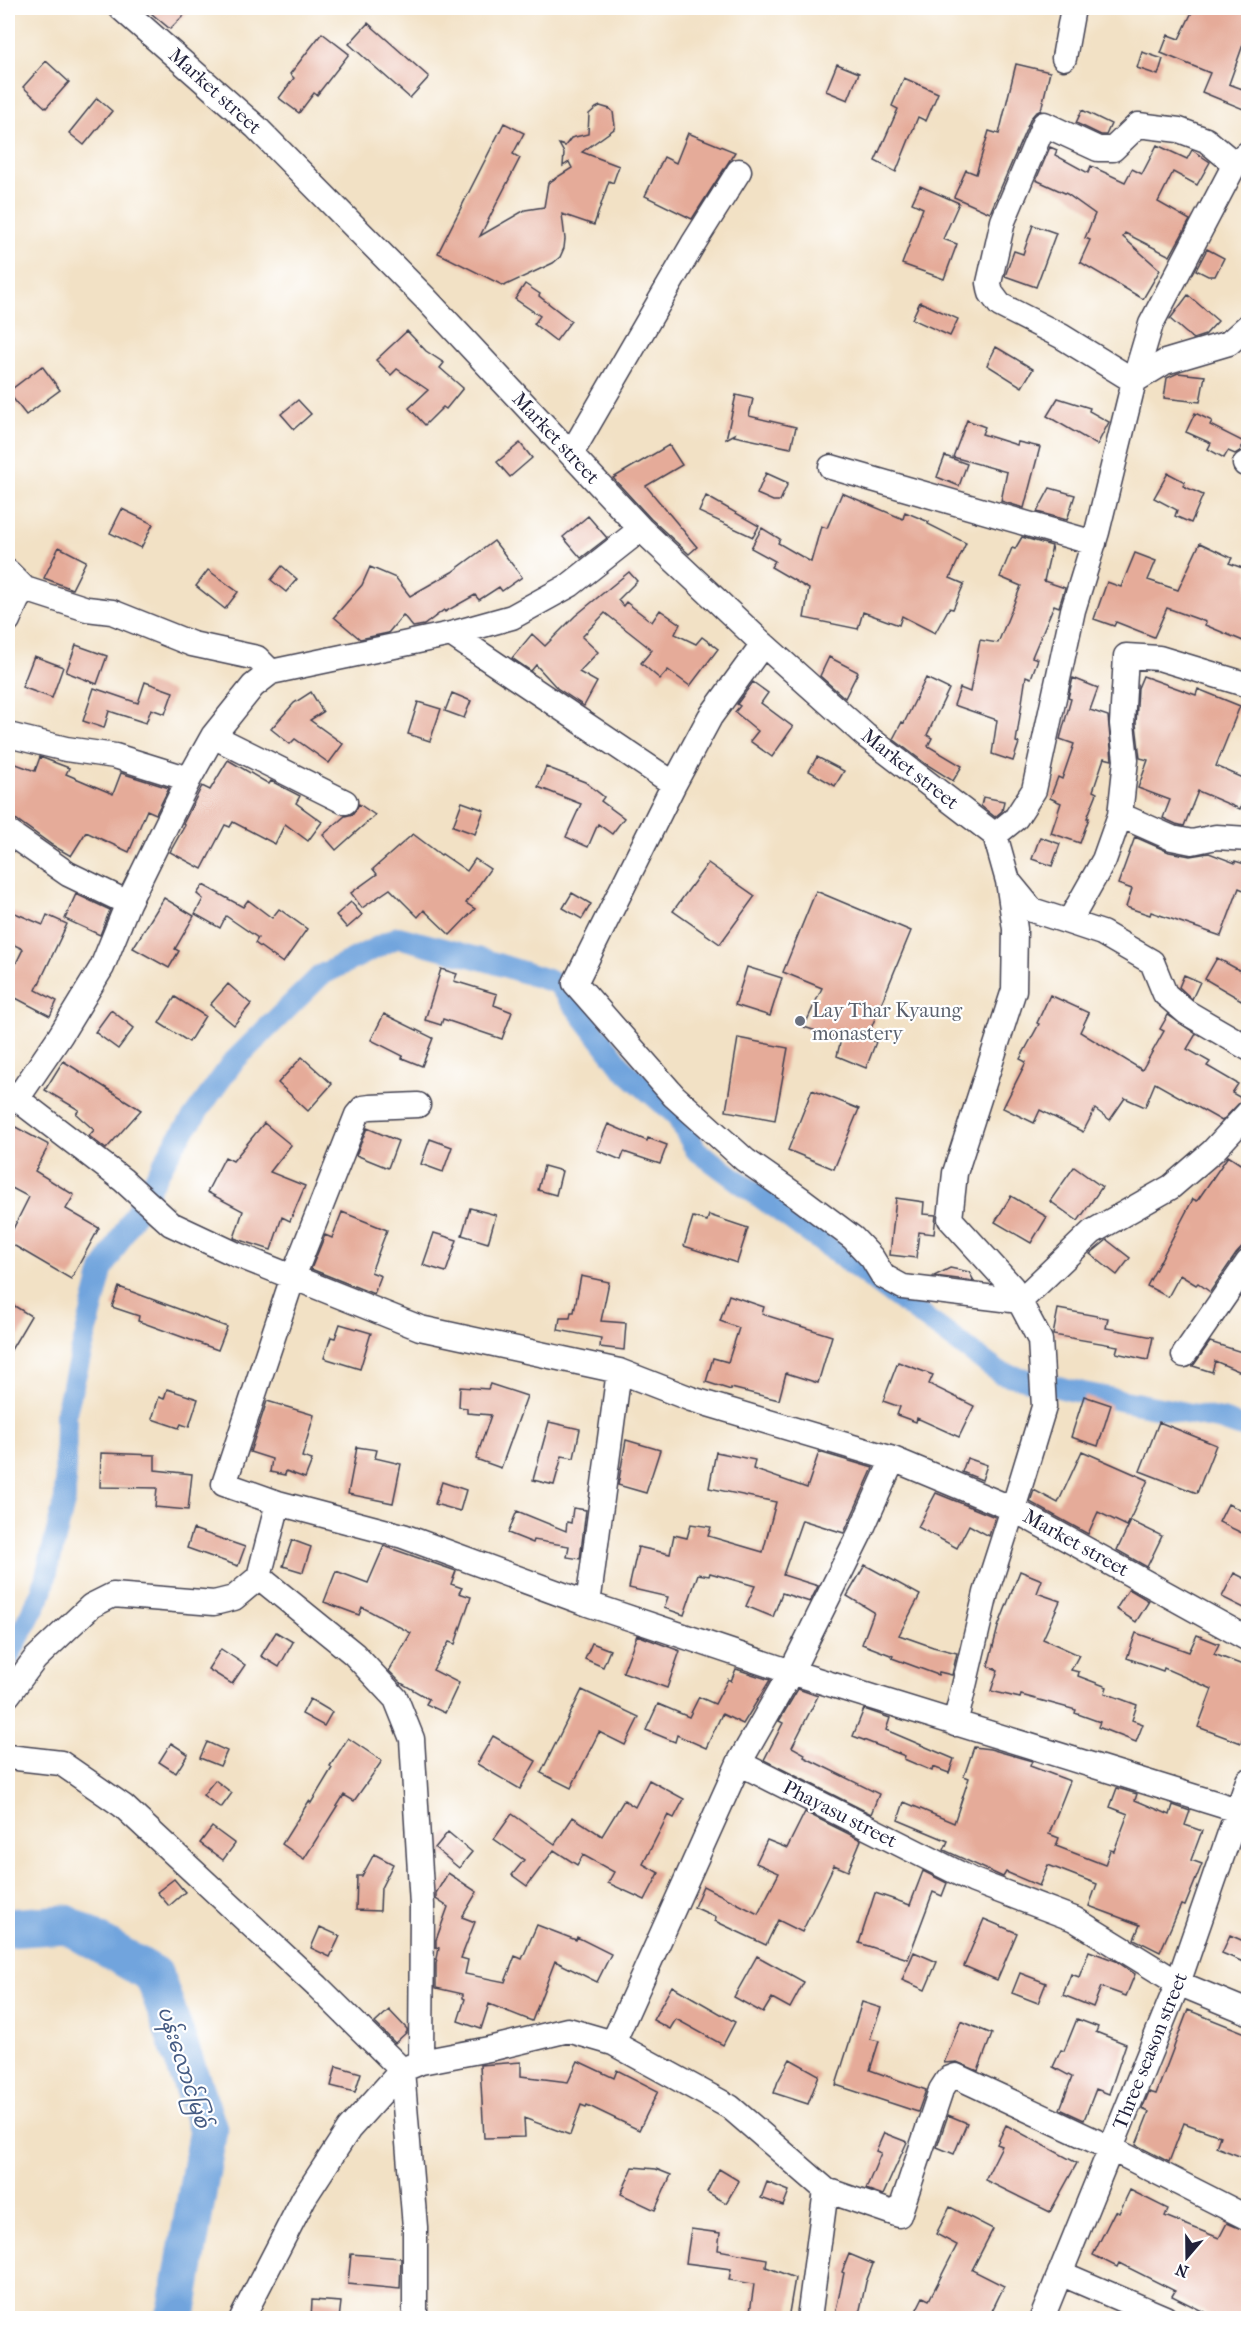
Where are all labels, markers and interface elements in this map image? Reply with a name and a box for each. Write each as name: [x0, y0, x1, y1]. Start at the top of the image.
street label: Market street: [164, 43, 266, 139]
street label: Market street: [508, 387, 604, 489]
street label: Market street: [857, 724, 963, 814]
place label: Lay Thar Kyaung monastery: [812, 999, 963, 1045]
marker: Lay Thar Kyaung monastery: [793, 1014, 807, 1028]
street label: Market street: [1019, 1505, 1133, 1581]
street label: Phayasu street: [779, 1775, 901, 1853]
street label: Three season street: [1108, 1969, 1192, 2133]
water label: ပန်းလောင်မြစ်: [148, 2002, 218, 2134]
north arrow: [1157, 2227, 1217, 2287]
text: N: [1172, 2259, 1191, 2282]

